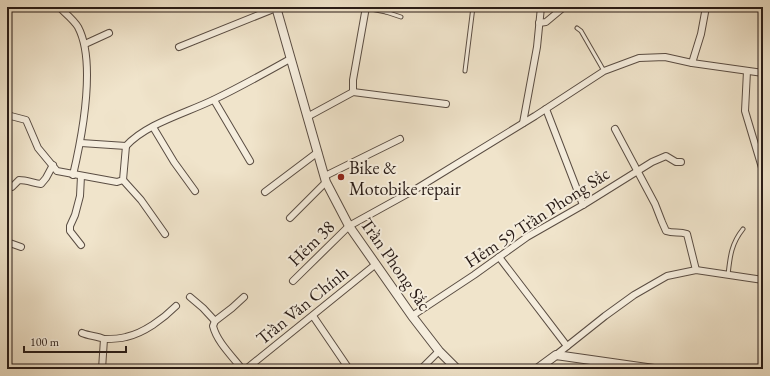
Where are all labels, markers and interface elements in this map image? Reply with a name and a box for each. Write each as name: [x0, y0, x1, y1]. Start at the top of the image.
place label: Bike & Motobike repair: [349, 156, 461, 200]
street label: Hẻm 59 Trần Phong Sắc: [460, 161, 614, 273]
marker: Bike & Motobike repair: [336, 172, 346, 182]
street label: Trần Phong Sắc: [355, 213, 437, 315]
street label: Hẻm 38: [283, 215, 339, 271]
street label: Trần Văn Chính: [251, 261, 353, 349]
scale bar: [24, 328, 126, 354]
text: 100 m: [30, 334, 60, 350]

